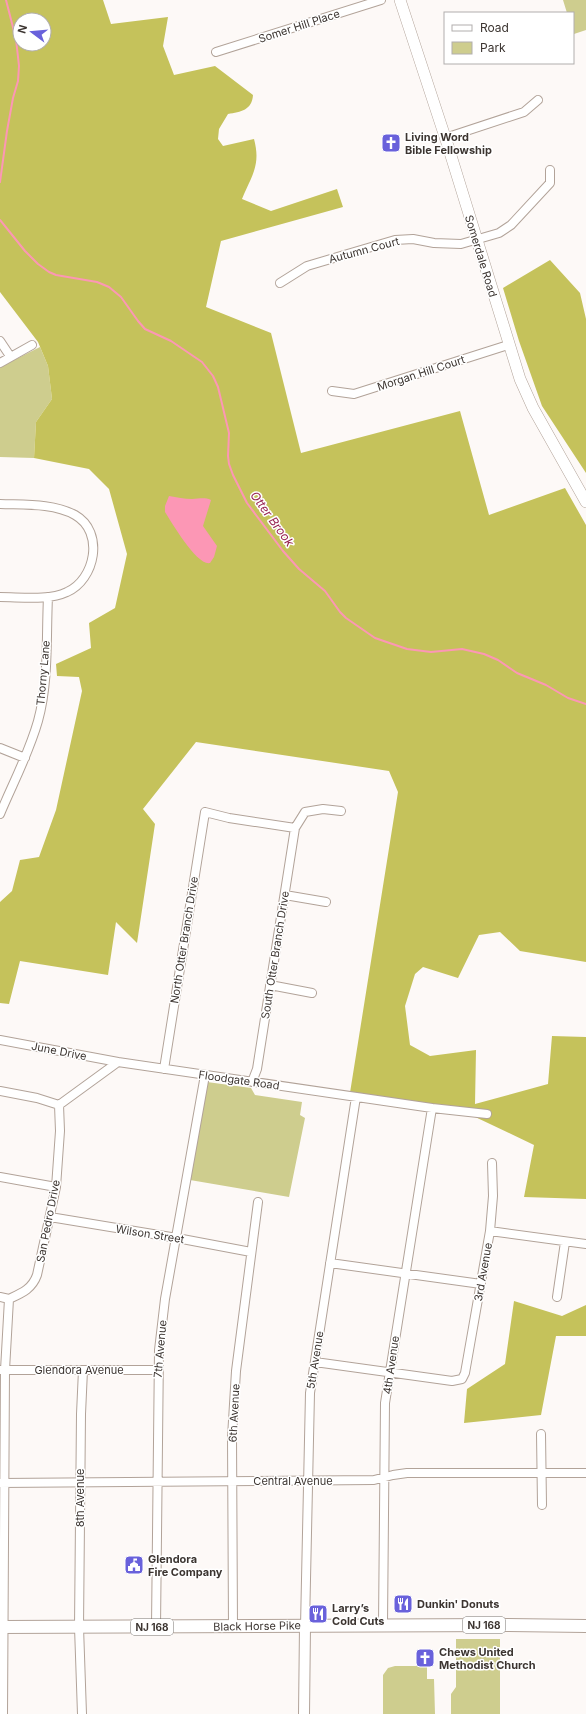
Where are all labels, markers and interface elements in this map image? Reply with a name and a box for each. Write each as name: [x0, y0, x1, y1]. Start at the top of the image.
street label: Somer Hill Place: [257, 6, 341, 46]
north arrow: [12, 12, 52, 52]
legend: [444, 12, 574, 64]
text: Road: [480, 20, 509, 35]
text: N: [15, 23, 30, 35]
text: Park: [480, 40, 506, 55]
place label: Living Word Bible Fellowship: [405, 130, 492, 157]
church icon: Living Word Bible Fellowship: [380, 132, 402, 154]
street label: Somerdale Road: [462, 213, 500, 299]
street label: Autumn Court: [327, 234, 401, 266]
street label: Morgan Hill Court: [375, 352, 467, 394]
water label: Otter Brook: [247, 488, 298, 550]
street label: Thorny Lane: [33, 640, 53, 706]
street label: North Otter Branch Drive: [167, 875, 201, 1005]
street label: South Otter Branch Drive: [258, 890, 292, 1020]
street label: June Drive: [30, 1039, 88, 1063]
street label: Floodgate Road: [198, 1067, 280, 1093]
street label: San Pedro Drive: [33, 1178, 63, 1264]
street label: Wilson Street: [115, 1222, 186, 1246]
street label: 3rd Avenue: [471, 1242, 495, 1302]
street label: 7th Avenue: [150, 1319, 170, 1379]
street label: 5th Avenue: [304, 1330, 326, 1390]
street label: 4th Avenue: [380, 1335, 402, 1395]
street label: Glendora Avenue: [34, 1363, 124, 1377]
street label: 6th Avenue: [225, 1383, 243, 1443]
street label: 8th Avenue: [73, 1469, 87, 1527]
street label: Central Avenue: [253, 1474, 333, 1488]
place label: Glendora Fire Company: [148, 1552, 223, 1579]
public building icon: Glendora Fire Company: [123, 1554, 145, 1576]
restaurant icon: Dunkin' Donuts: [392, 1593, 414, 1615]
place label: Dunkin' Donuts: [417, 1597, 499, 1611]
place label: Larry’s Cold Cuts: [332, 1601, 385, 1628]
restaurant icon: Larry’s Cold Cuts: [307, 1603, 329, 1625]
road number: NJ 168: [463, 1617, 505, 1633]
street label: Black Horse Pike: [213, 1618, 301, 1634]
road number: NJ 168: [131, 1619, 173, 1635]
place label: Chews United Methodist Church: [439, 1645, 536, 1672]
church icon: Chews United Methodist Church: [414, 1647, 436, 1669]

